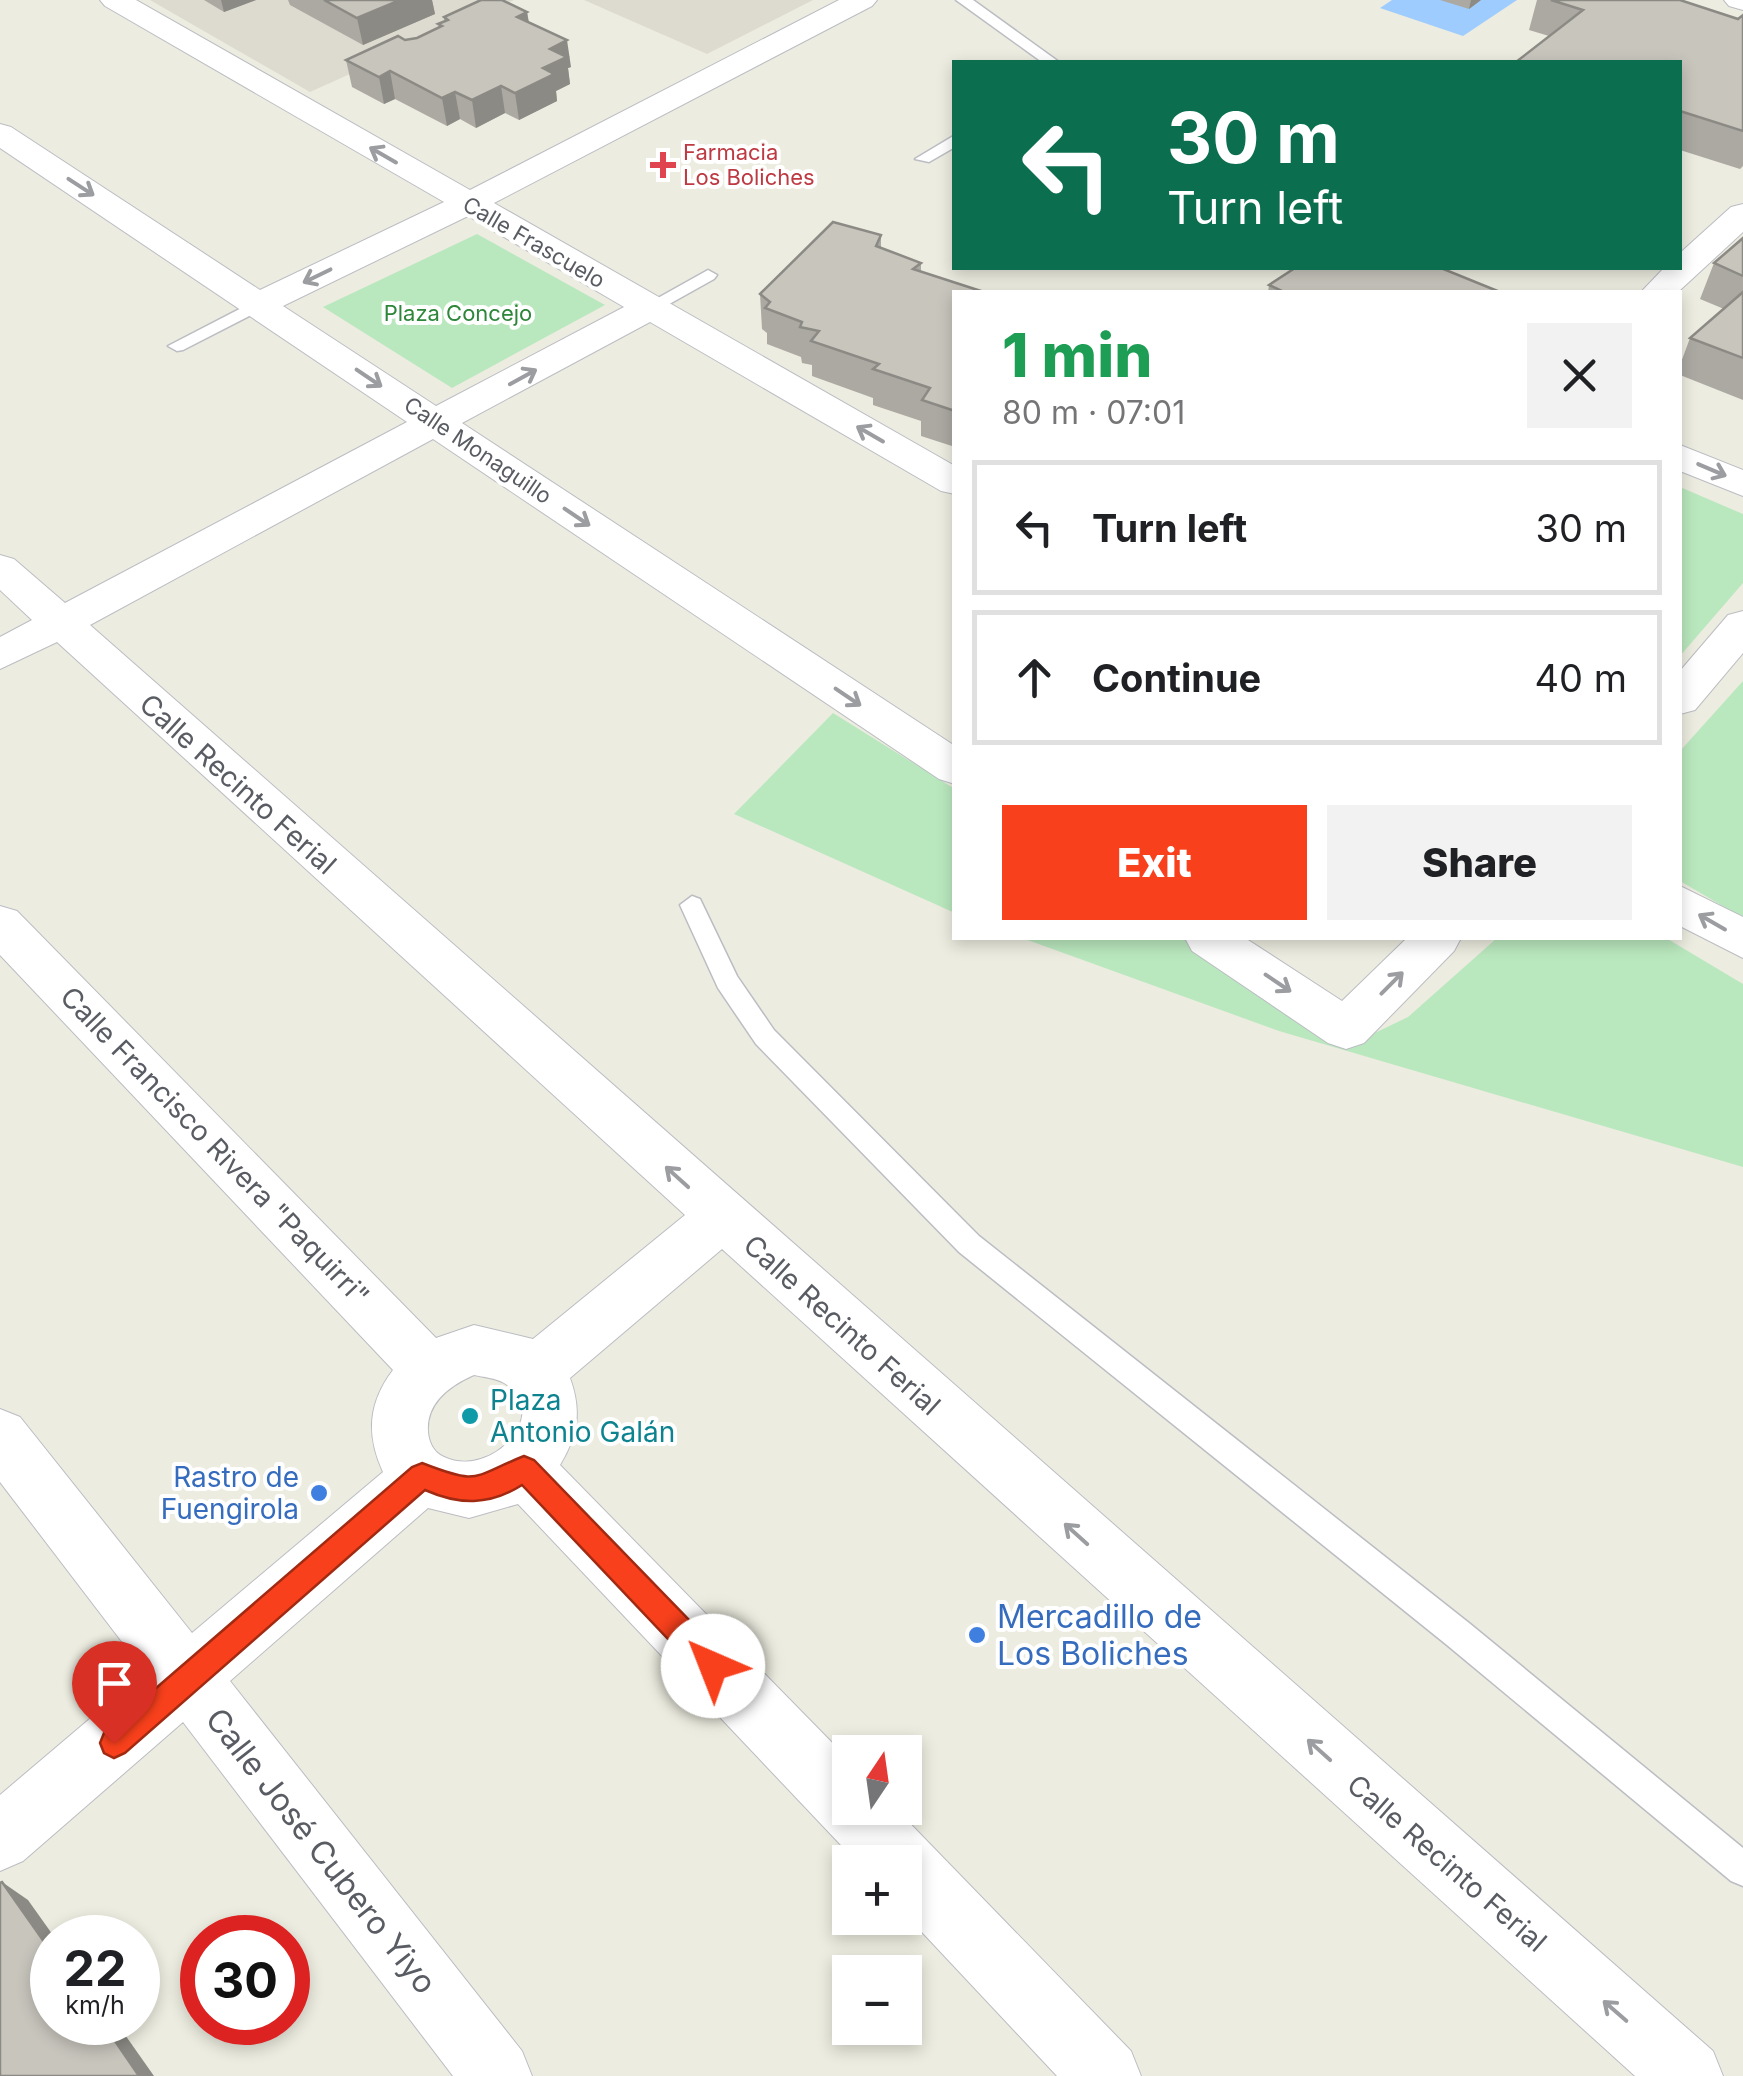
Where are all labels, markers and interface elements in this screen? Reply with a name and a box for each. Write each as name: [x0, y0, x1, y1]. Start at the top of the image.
text: 30 m: [1167, 95, 1340, 180]
icon: left: [1002, 100, 1132, 230]
place label: Farmacia Los Boliches: [683, 139, 815, 190]
one-way arrow: [369, 145, 398, 165]
marker: Farmacia Los Boliches: [652, 154, 674, 176]
one-way arrow: [67, 177, 95, 198]
text: Turn left: [1167, 180, 1343, 235]
street label: Calle Frascuelo: [458, 191, 610, 293]
one-way arrow: [302, 268, 332, 287]
park label: Plaza Concejo: [384, 300, 532, 326]
text: 1 min: [1002, 319, 1152, 391]
button: close: [1527, 323, 1632, 428]
one-way arrow: [508, 366, 538, 386]
one-way arrow: [354, 367, 383, 388]
street label: Calle Monaguillo: [399, 391, 557, 509]
text: 80 m · 07:01: [1002, 393, 1185, 432]
one-way arrow: [856, 423, 885, 443]
one-way arrow: [1696, 462, 1726, 480]
icon: left: [1007, 500, 1062, 555]
text: Turn left: [1092, 505, 1247, 551]
text: 30 m: [1536, 505, 1627, 551]
one-way arrow: [563, 506, 591, 527]
icon: ahead: [1007, 650, 1062, 705]
text: Continue: [1092, 655, 1261, 701]
text: 40 m: [1535, 655, 1627, 701]
one-way arrow: [833, 686, 861, 707]
street label: Calle Recinto Ferial: [133, 687, 343, 881]
button: Exit: [1002, 805, 1307, 920]
button: Share: [1327, 805, 1632, 920]
one-way arrow: [1698, 912, 1726, 932]
one-way arrow: [1379, 972, 1403, 996]
one-way arrow: [1263, 973, 1291, 994]
street label: Calle Francisco Rivera "Paquirri": [53, 980, 377, 1312]
one-way arrow: [665, 1166, 690, 1189]
street label: Calle Recinto Ferial: [737, 1228, 947, 1422]
place label: Plaza Antonio Galán: [490, 1383, 675, 1449]
marker: Plaza Antonio Galán: [459, 1405, 481, 1427]
place label: Rastro de Fuengirola: [161, 1460, 299, 1526]
marker: Rastro de Fuengirola: [308, 1482, 330, 1504]
one-way arrow: [1064, 1523, 1089, 1546]
place label: Mercadillo de Los Boliches: [997, 1597, 1202, 1673]
position arrow: [661, 1614, 765, 1718]
marker: Mercadillo de Los Boliches: [966, 1624, 988, 1646]
pin: [72, 1641, 157, 1744]
icon: arrive: [87, 1656, 142, 1711]
street label: Calle José Cubero Yiyo: [198, 1700, 445, 2001]
north arrow: [832, 1735, 922, 1825]
map controls: [832, 1735, 922, 2045]
one-way arrow: [1307, 1739, 1332, 1762]
street label: Calle Recinto Ferial: [1340, 1767, 1554, 1959]
button: +: [832, 1845, 922, 1935]
speed limit sign: 30: [180, 1915, 310, 2045]
text: 22: [64, 1938, 127, 1998]
button: −: [832, 1955, 922, 2045]
text: km/h: [65, 1990, 125, 2020]
one-way arrow: [1603, 2001, 1629, 2023]

